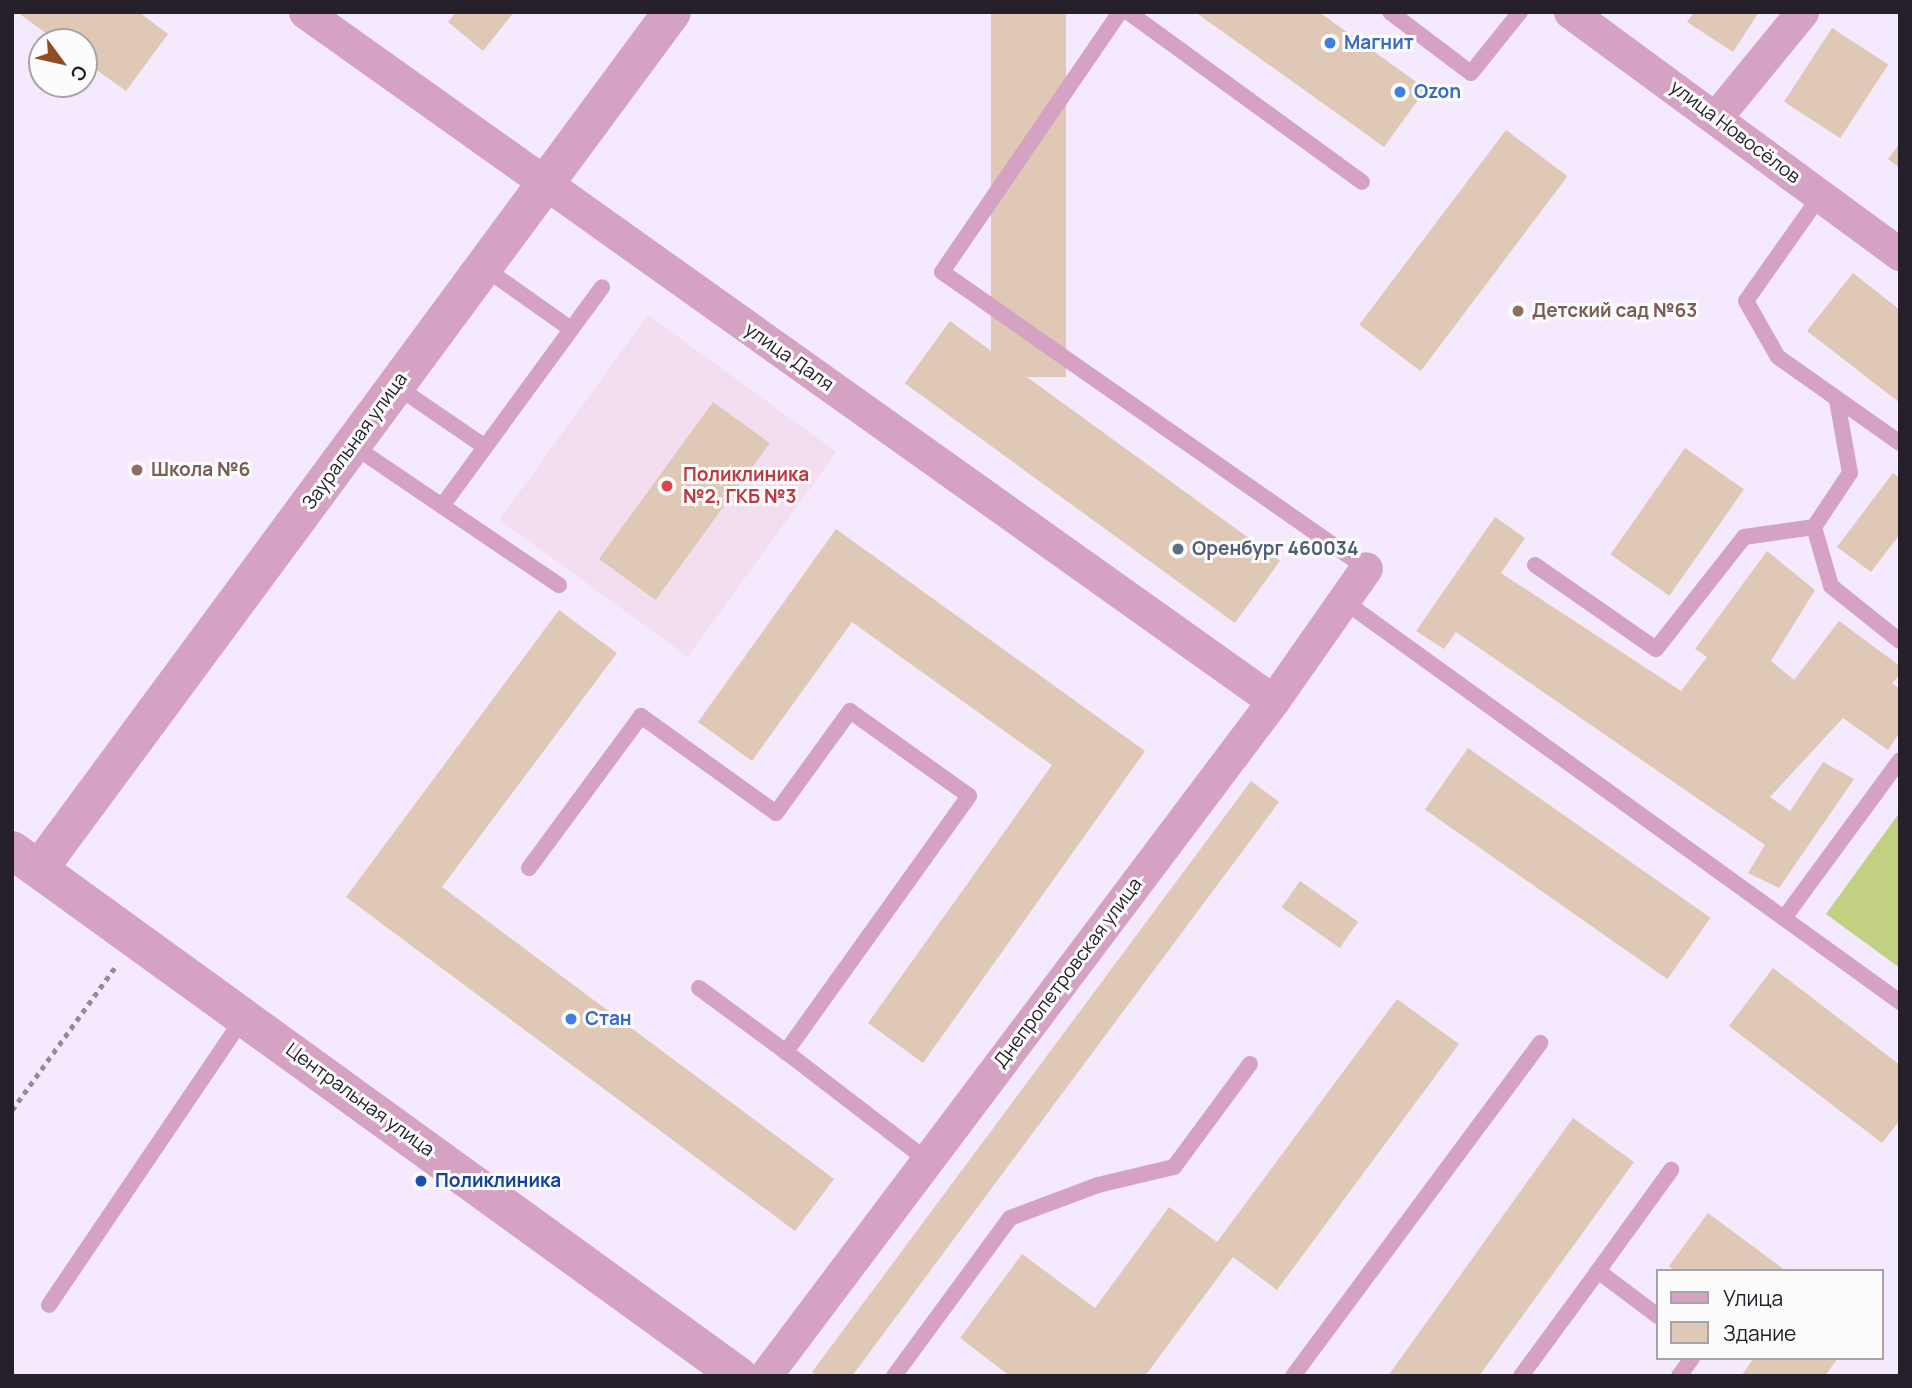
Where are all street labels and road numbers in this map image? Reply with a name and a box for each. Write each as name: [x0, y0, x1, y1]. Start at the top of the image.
street label: улица Новосёлов: [1665, 76, 1805, 188]
street label: улица Даля: [740, 318, 838, 396]
street label: Зауральная улица: [298, 368, 412, 514]
street label: Днепропетровская улица: [989, 873, 1147, 1073]
street label: Центральная улица: [281, 1038, 439, 1162]

